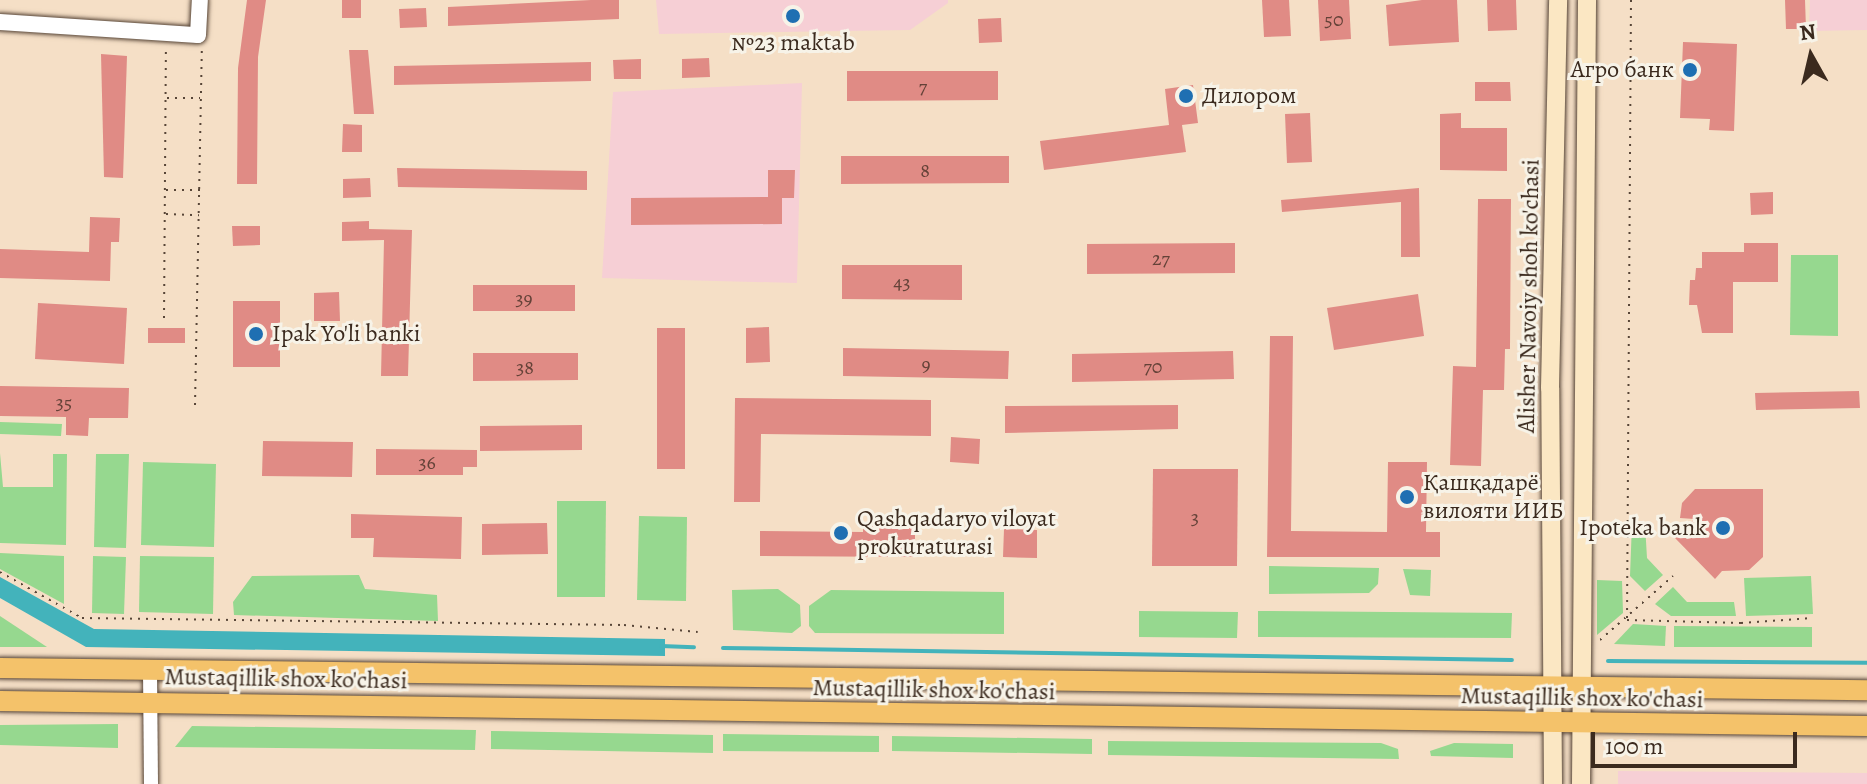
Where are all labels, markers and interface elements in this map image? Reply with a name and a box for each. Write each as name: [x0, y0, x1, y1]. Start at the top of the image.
marker: №23 maktab: [784, 7, 802, 25]
house number: 50: [1324, 7, 1344, 31]
north arrow: [1771, 16, 1851, 96]
text: N: [1798, 16, 1818, 48]
place label: №23 maktab: [731, 29, 855, 57]
place label: Агро банк: [1571, 56, 1674, 84]
marker: Агро банк: [1681, 61, 1699, 79]
house number: 7: [919, 74, 927, 98]
place label: Дилором: [1202, 82, 1296, 110]
marker: Дилором: [1177, 87, 1195, 105]
house number: 8: [920, 158, 930, 182]
street label: Alisher Navoiy shoh ko'chasi: [1512, 159, 1546, 433]
house number: 27: [1152, 246, 1170, 270]
house number: 43: [893, 270, 911, 294]
house number: 39: [515, 286, 533, 310]
place label: Ipak Yo'li banki: [272, 320, 420, 348]
marker: Ipak Yo'li banki: [247, 325, 265, 343]
house number: 9: [921, 352, 931, 376]
house number: 70: [1143, 354, 1163, 378]
house number: 38: [516, 355, 534, 379]
house number: 35: [56, 390, 72, 414]
house number: 36: [418, 450, 436, 474]
place label: Қашқадарё вилояти ИИБ: [1423, 469, 1564, 525]
marker: Қашқадарё вилояти ИИБ: [1398, 488, 1416, 506]
place label: Qashqadaryo viloyat prokuraturasi: [857, 505, 1056, 561]
house number: 3: [1191, 505, 1199, 529]
place label: Ipoteka bank: [1579, 514, 1707, 542]
marker: Ipoteka bank: [1714, 519, 1732, 537]
marker: Qashqadaryo viloyat prokuraturasi: [832, 524, 850, 542]
street label: Mustaqillik shox ko'chasi: [164, 662, 408, 696]
street label: Mustaqillik shox ko'chasi: [812, 673, 1056, 707]
street label: Mustaqillik shox ko'chasi: [1460, 681, 1704, 715]
scale bar: [1595, 716, 1801, 766]
text: 100 m: [1605, 730, 1664, 762]

